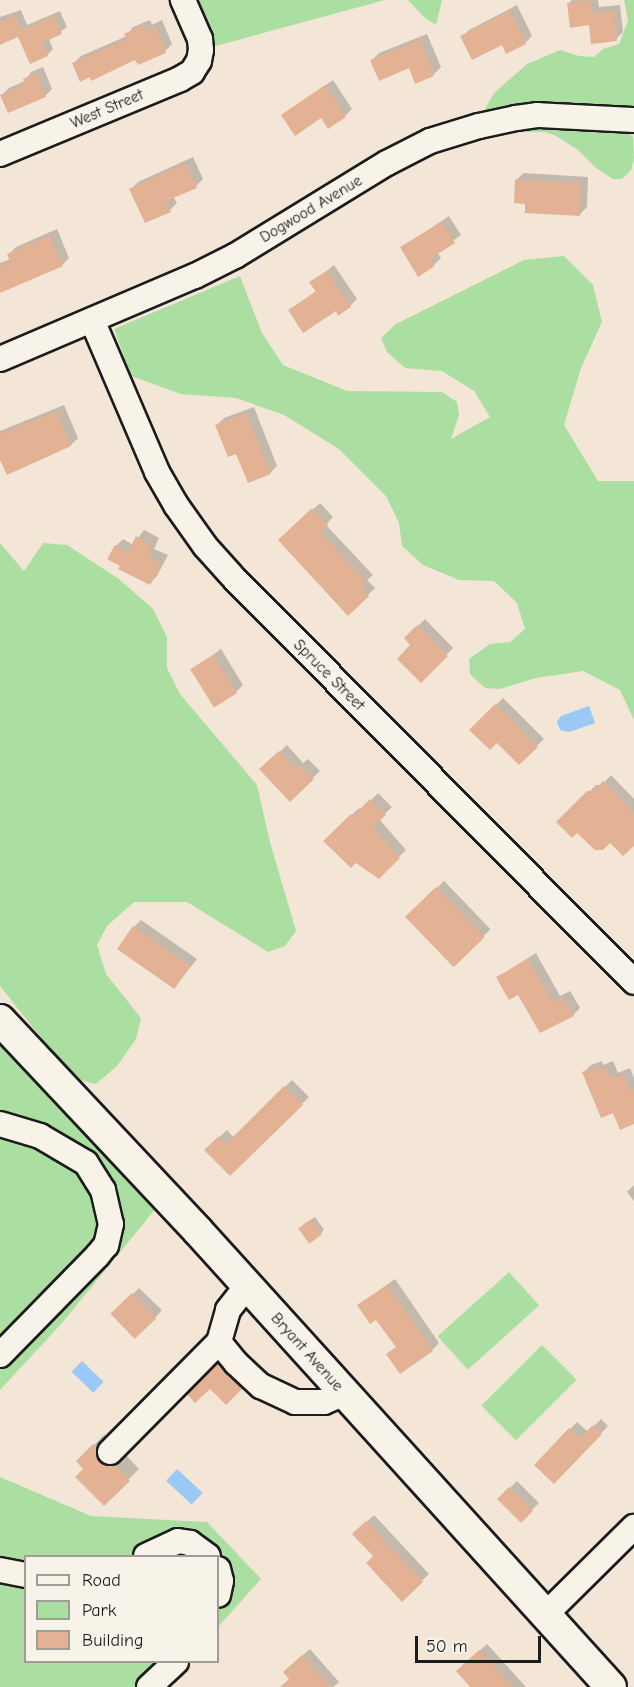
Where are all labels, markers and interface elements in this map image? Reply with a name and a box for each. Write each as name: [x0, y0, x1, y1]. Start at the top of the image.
street label: West Street: [68, 85, 146, 133]
street label: Dogwood Avenue: [256, 171, 366, 247]
street label: Spruce Street: [289, 635, 369, 715]
street label: Bryant Avenue: [267, 1309, 347, 1395]
legend: [24, 1555, 219, 1663]
text: Road: [82, 1570, 121, 1591]
text: Park: [82, 1600, 116, 1621]
scale bar: [418, 1624, 544, 1662]
text: Building: [82, 1630, 144, 1651]
text: 50 m: [426, 1636, 468, 1657]

